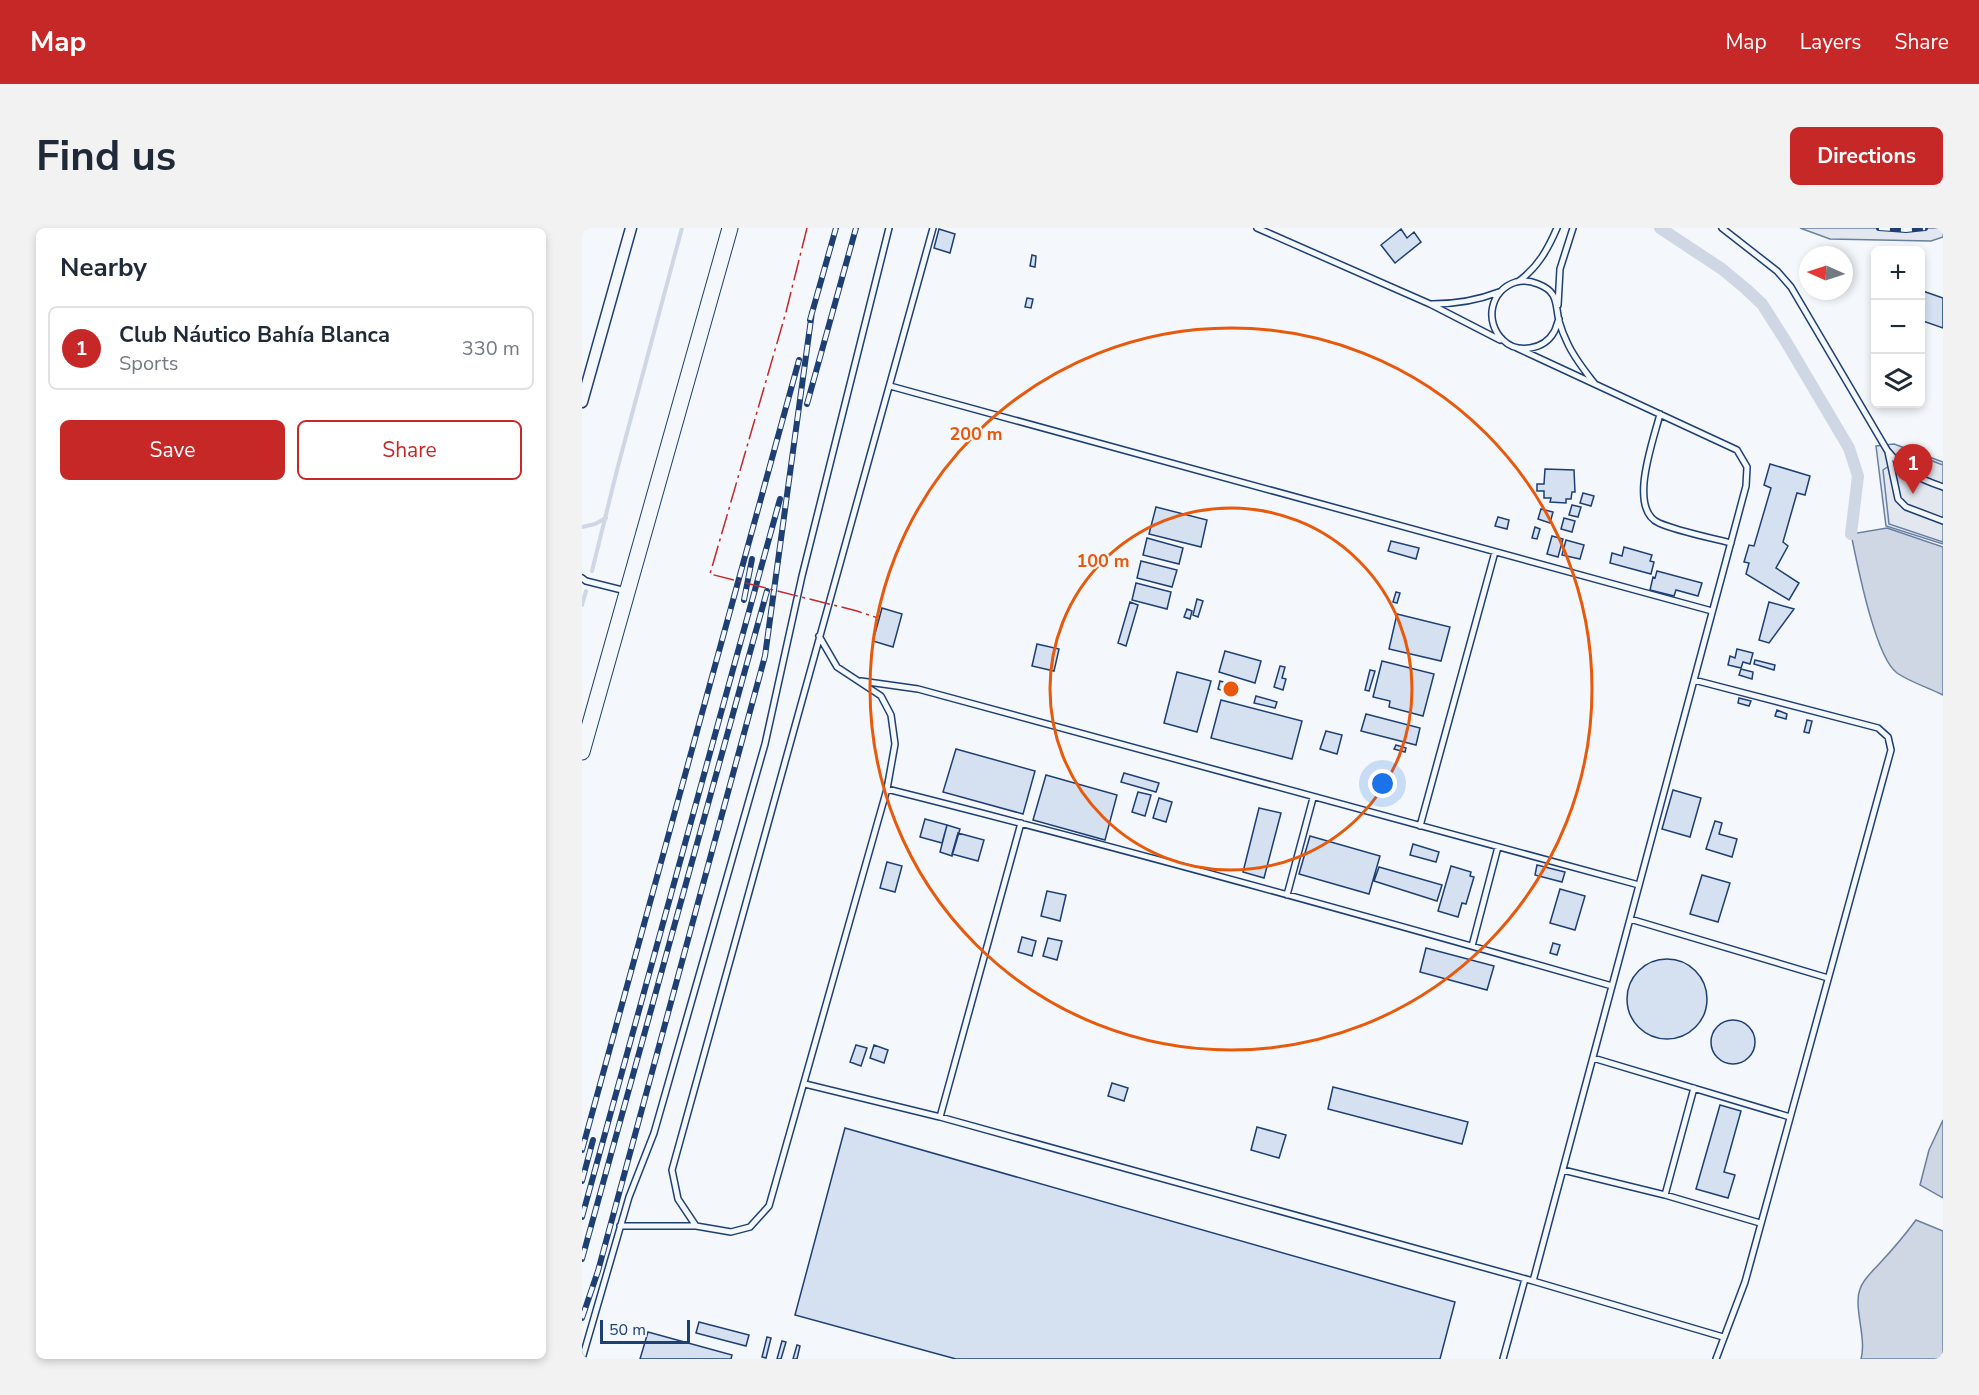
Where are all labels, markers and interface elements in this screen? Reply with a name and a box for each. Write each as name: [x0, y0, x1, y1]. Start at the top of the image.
text: Map: [30, 23, 86, 61]
text: Map: [1725, 28, 1767, 56]
text: Layers: [1800, 28, 1861, 56]
text: Share: [1894, 28, 1949, 56]
button: Directions: [1790, 127, 1943, 185]
text: Find us: [36, 128, 176, 185]
north arrow: [1799, 246, 1853, 300]
map controls: [1871, 246, 1925, 408]
button: +: [1871, 246, 1925, 300]
text: Nearby: [60, 250, 147, 285]
button: −: [1871, 300, 1925, 354]
text: Club Náutico Bahía Blanca: [119, 320, 390, 350]
text: 1: [76, 335, 88, 362]
text: 330 m: [462, 335, 520, 362]
text: Sports: [119, 350, 178, 377]
button: layers: [1871, 354, 1925, 408]
button: Save: [60, 420, 285, 480]
button: Share: [297, 420, 522, 480]
text: 200 m: [949, 422, 1003, 446]
pin: 1: [1894, 444, 1932, 494]
text: 100 m: [1076, 549, 1130, 573]
centre of rings: [1221, 679, 1241, 699]
your location: [1368, 769, 1397, 798]
scale bar: [600, 1317, 690, 1344]
text: 50 m: [609, 1319, 646, 1341]

